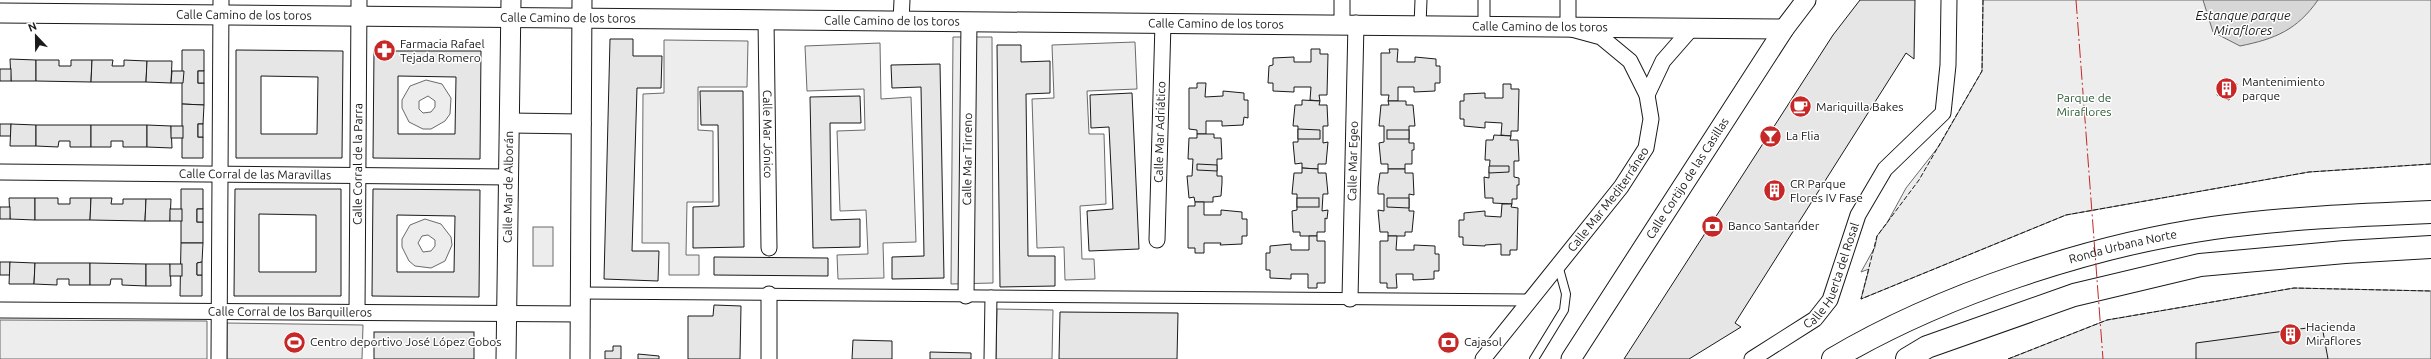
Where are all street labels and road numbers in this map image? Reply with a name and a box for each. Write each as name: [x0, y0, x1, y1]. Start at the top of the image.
street label: Calle Camino de los toros: [176, 8, 312, 22]
street label: Calle Camino de los toros: [500, 10, 636, 25]
street label: Calle Camino de los toros: [824, 13, 960, 28]
street label: Calle Camino de los toros: [1148, 16, 1284, 31]
street label: Calle Camino de los toros: [1472, 19, 1608, 33]
street label: Calle Mar Adriático: [1152, 81, 1167, 183]
street label: Calle Mar Jónico: [761, 90, 775, 178]
street label: Calle Corral de la Parra: [351, 103, 364, 225]
street label: Calle Mar Tirreno: [960, 113, 974, 205]
street label: Calle Cortijo de las Casillas: [1643, 115, 1731, 241]
street label: Calle Mar Egeo: [1345, 121, 1360, 201]
street label: Calle Mar de Alborán: [501, 131, 515, 243]
street label: Calle Mar Mediterráneo: [1565, 144, 1651, 254]
street label: Calle Corral de las Maravillas: [179, 167, 331, 181]
street label: Calle Huerta del Rosal: [1801, 221, 1861, 331]
street label: Ronda Urbana Norte: [2067, 227, 2178, 266]
street label: Calle Corral de los Barquilleros: [208, 304, 372, 319]

